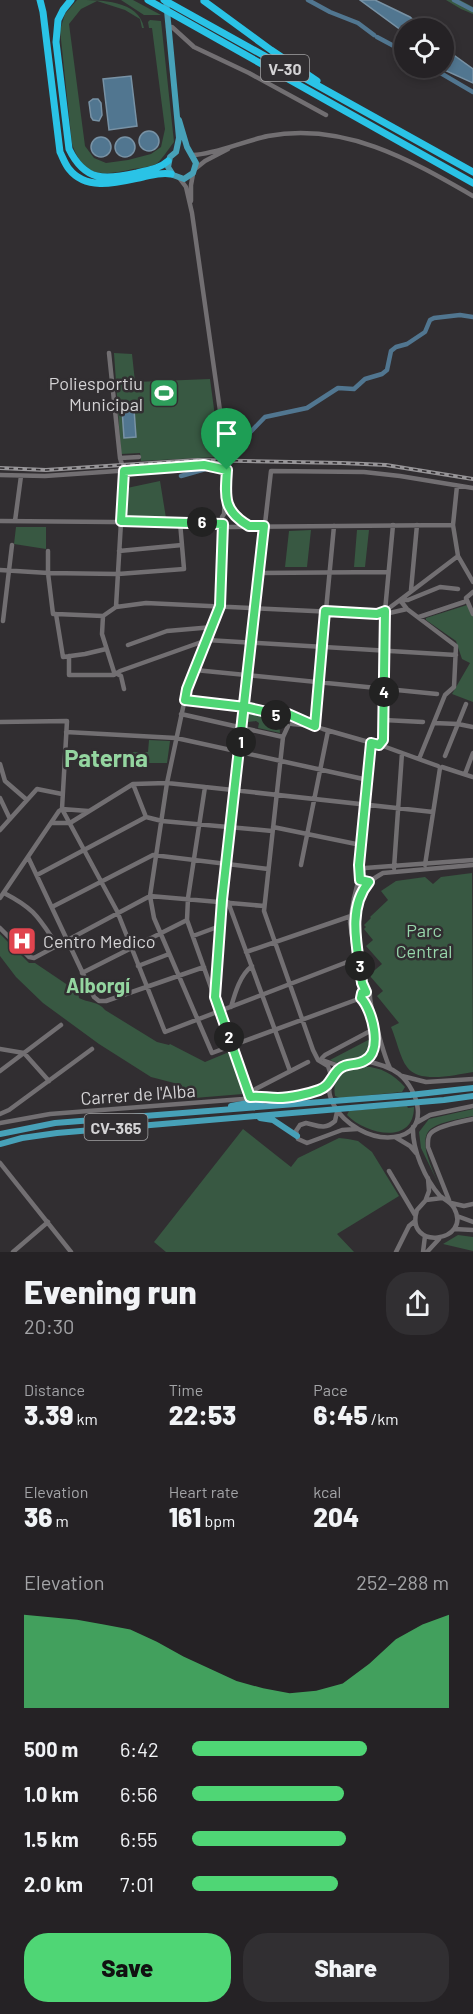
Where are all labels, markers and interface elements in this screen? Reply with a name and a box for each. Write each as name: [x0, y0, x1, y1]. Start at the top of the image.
map controls: [394, 18, 454, 78]
button: locate: [394, 18, 454, 78]
road number: V-30: [261, 55, 309, 81]
place label: Poliesportiu Municipal: [49, 372, 143, 415]
sports icon: Poliesportiu Municipal: [148, 377, 180, 409]
pin: [201, 408, 252, 470]
icon: arrive: [210, 417, 243, 450]
pin: 6: [187, 507, 217, 537]
text: 6: [198, 512, 206, 531]
pin: 4: [369, 677, 399, 707]
text: 4: [379, 682, 389, 701]
pin: 5: [261, 700, 291, 730]
text: 5: [272, 705, 280, 724]
pin: 1: [226, 727, 256, 757]
text: 1: [238, 732, 244, 751]
district label: Paterna: [64, 743, 148, 772]
park label: Parc Central: [396, 919, 452, 962]
hospital icon: Centro Medico: [6, 925, 38, 957]
place label: Centro Medico: [43, 930, 156, 952]
pin: 3: [345, 951, 375, 981]
text: 3: [356, 956, 364, 975]
district label: Alborgí: [66, 973, 130, 997]
pin: 2: [214, 1022, 244, 1052]
text: 2: [225, 1027, 233, 1046]
street label: Carrer de l'Alba: [80, 1079, 196, 1109]
road number: CV-365: [84, 1114, 148, 1140]
text: Evening run: [24, 1271, 197, 1311]
button: share: [386, 1272, 449, 1335]
text: 20:30: [24, 1314, 74, 1338]
text: Distance: [24, 1380, 85, 1399]
text: Time: [169, 1380, 203, 1399]
text: Pace: [313, 1380, 348, 1399]
text: 3.39: [24, 1399, 73, 1430]
text: 22:53: [169, 1399, 236, 1430]
text: 6:45: [313, 1399, 368, 1430]
text: km: [73, 1409, 98, 1428]
text: /km: [368, 1409, 399, 1428]
text: Elevation: [24, 1482, 88, 1501]
text: Heart rate: [169, 1482, 239, 1501]
text: kcal: [313, 1482, 341, 1501]
text: 36: [24, 1501, 52, 1532]
text: 161: [169, 1501, 201, 1532]
text: 204: [313, 1501, 359, 1532]
text: m: [52, 1511, 69, 1530]
text: bpm: [201, 1511, 235, 1530]
text: Elevation: [24, 1570, 105, 1594]
text: 252–288 m: [356, 1570, 449, 1594]
text: 500 m: [24, 1737, 78, 1761]
text: 6:42: [120, 1737, 159, 1761]
text: 1.0 km: [24, 1782, 79, 1806]
text: 6:56: [120, 1782, 158, 1806]
text: 1.5 km: [24, 1827, 79, 1851]
text: 6:55: [120, 1827, 158, 1851]
text: 2.0 km: [24, 1872, 83, 1896]
text: 7:01: [120, 1872, 154, 1896]
button: Save: [24, 1933, 231, 2002]
button: Share: [243, 1933, 449, 2002]

